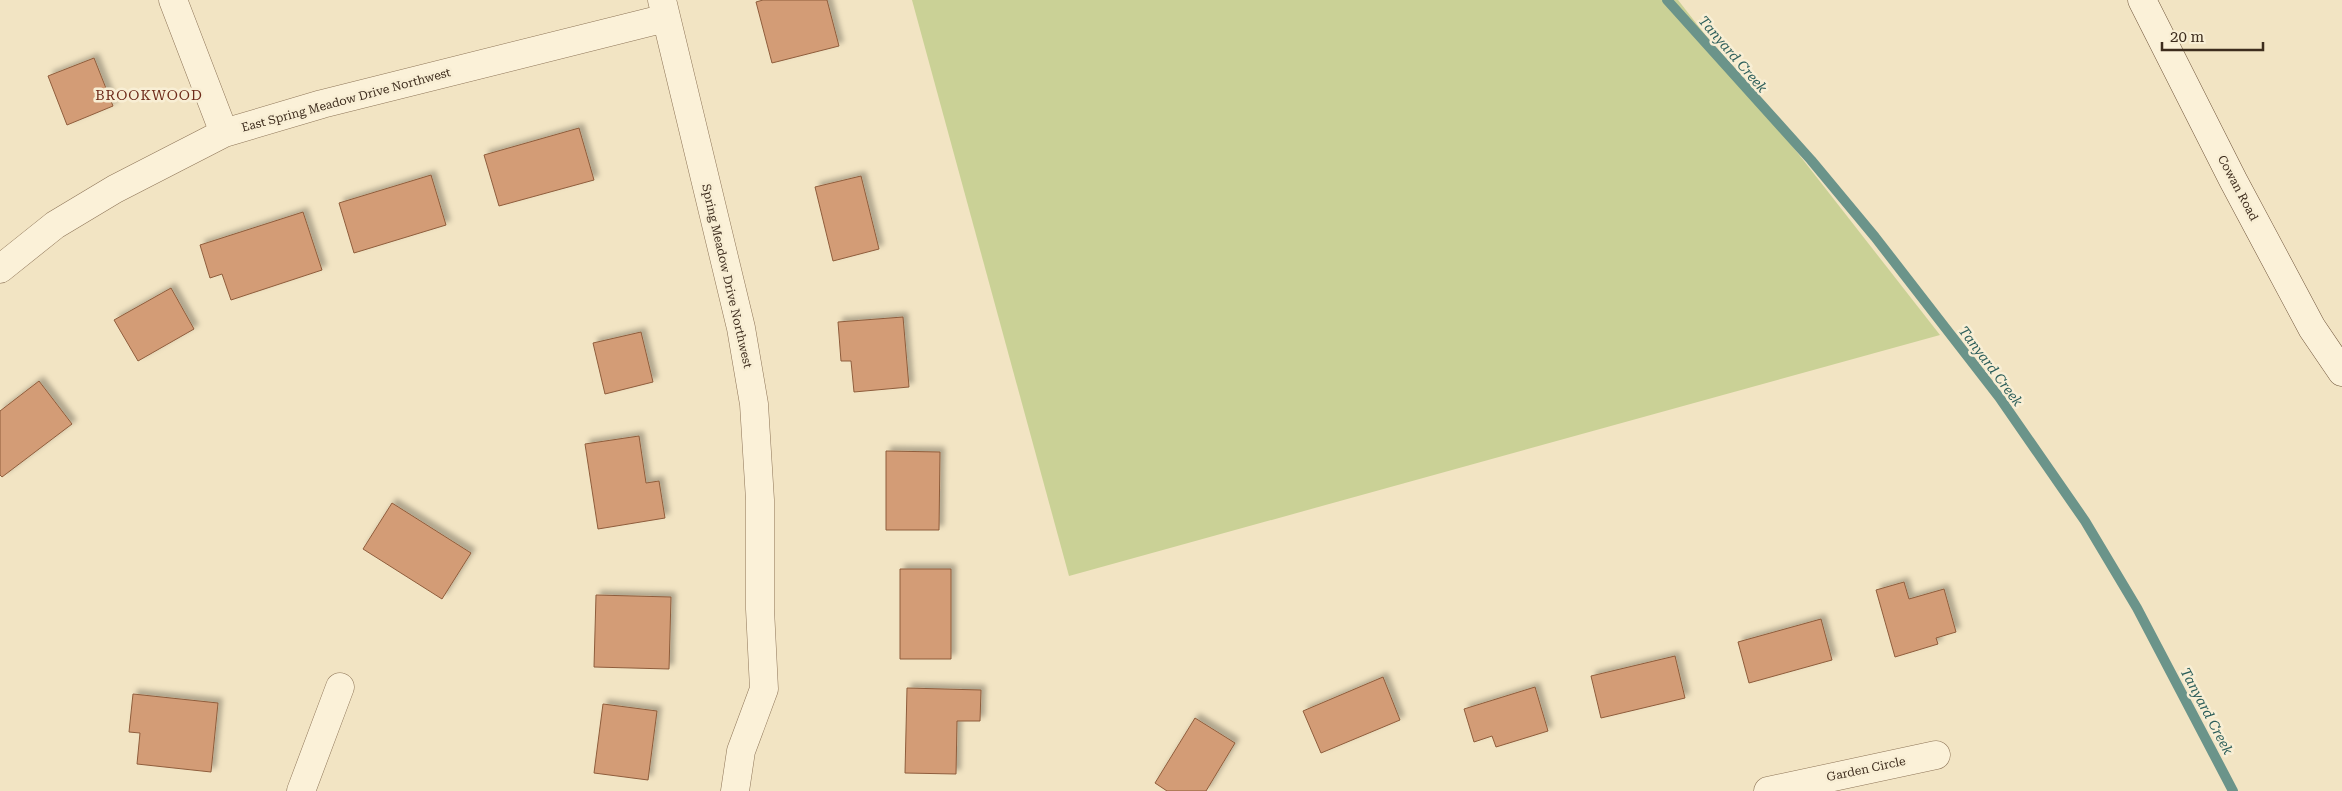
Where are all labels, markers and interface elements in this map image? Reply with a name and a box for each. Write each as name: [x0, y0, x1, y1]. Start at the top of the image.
water label: Tanyard Creek: [1695, 13, 1771, 96]
scale bar: [2162, 20, 2263, 52]
text: 20 m: [2170, 28, 2205, 46]
street label: East Spring Meadow Drive Northwest: [240, 65, 453, 135]
district label: BROOKWOOD: [95, 87, 203, 103]
street label: Cowan Road: [2215, 153, 2261, 223]
street label: Spring Meadow Drive Northwest: [699, 183, 755, 370]
water label: Tanyard Creek: [1956, 323, 2027, 409]
water label: Tanyard Creek: [2177, 665, 2237, 758]
street label: Garden Circle: [1825, 754, 1907, 784]

